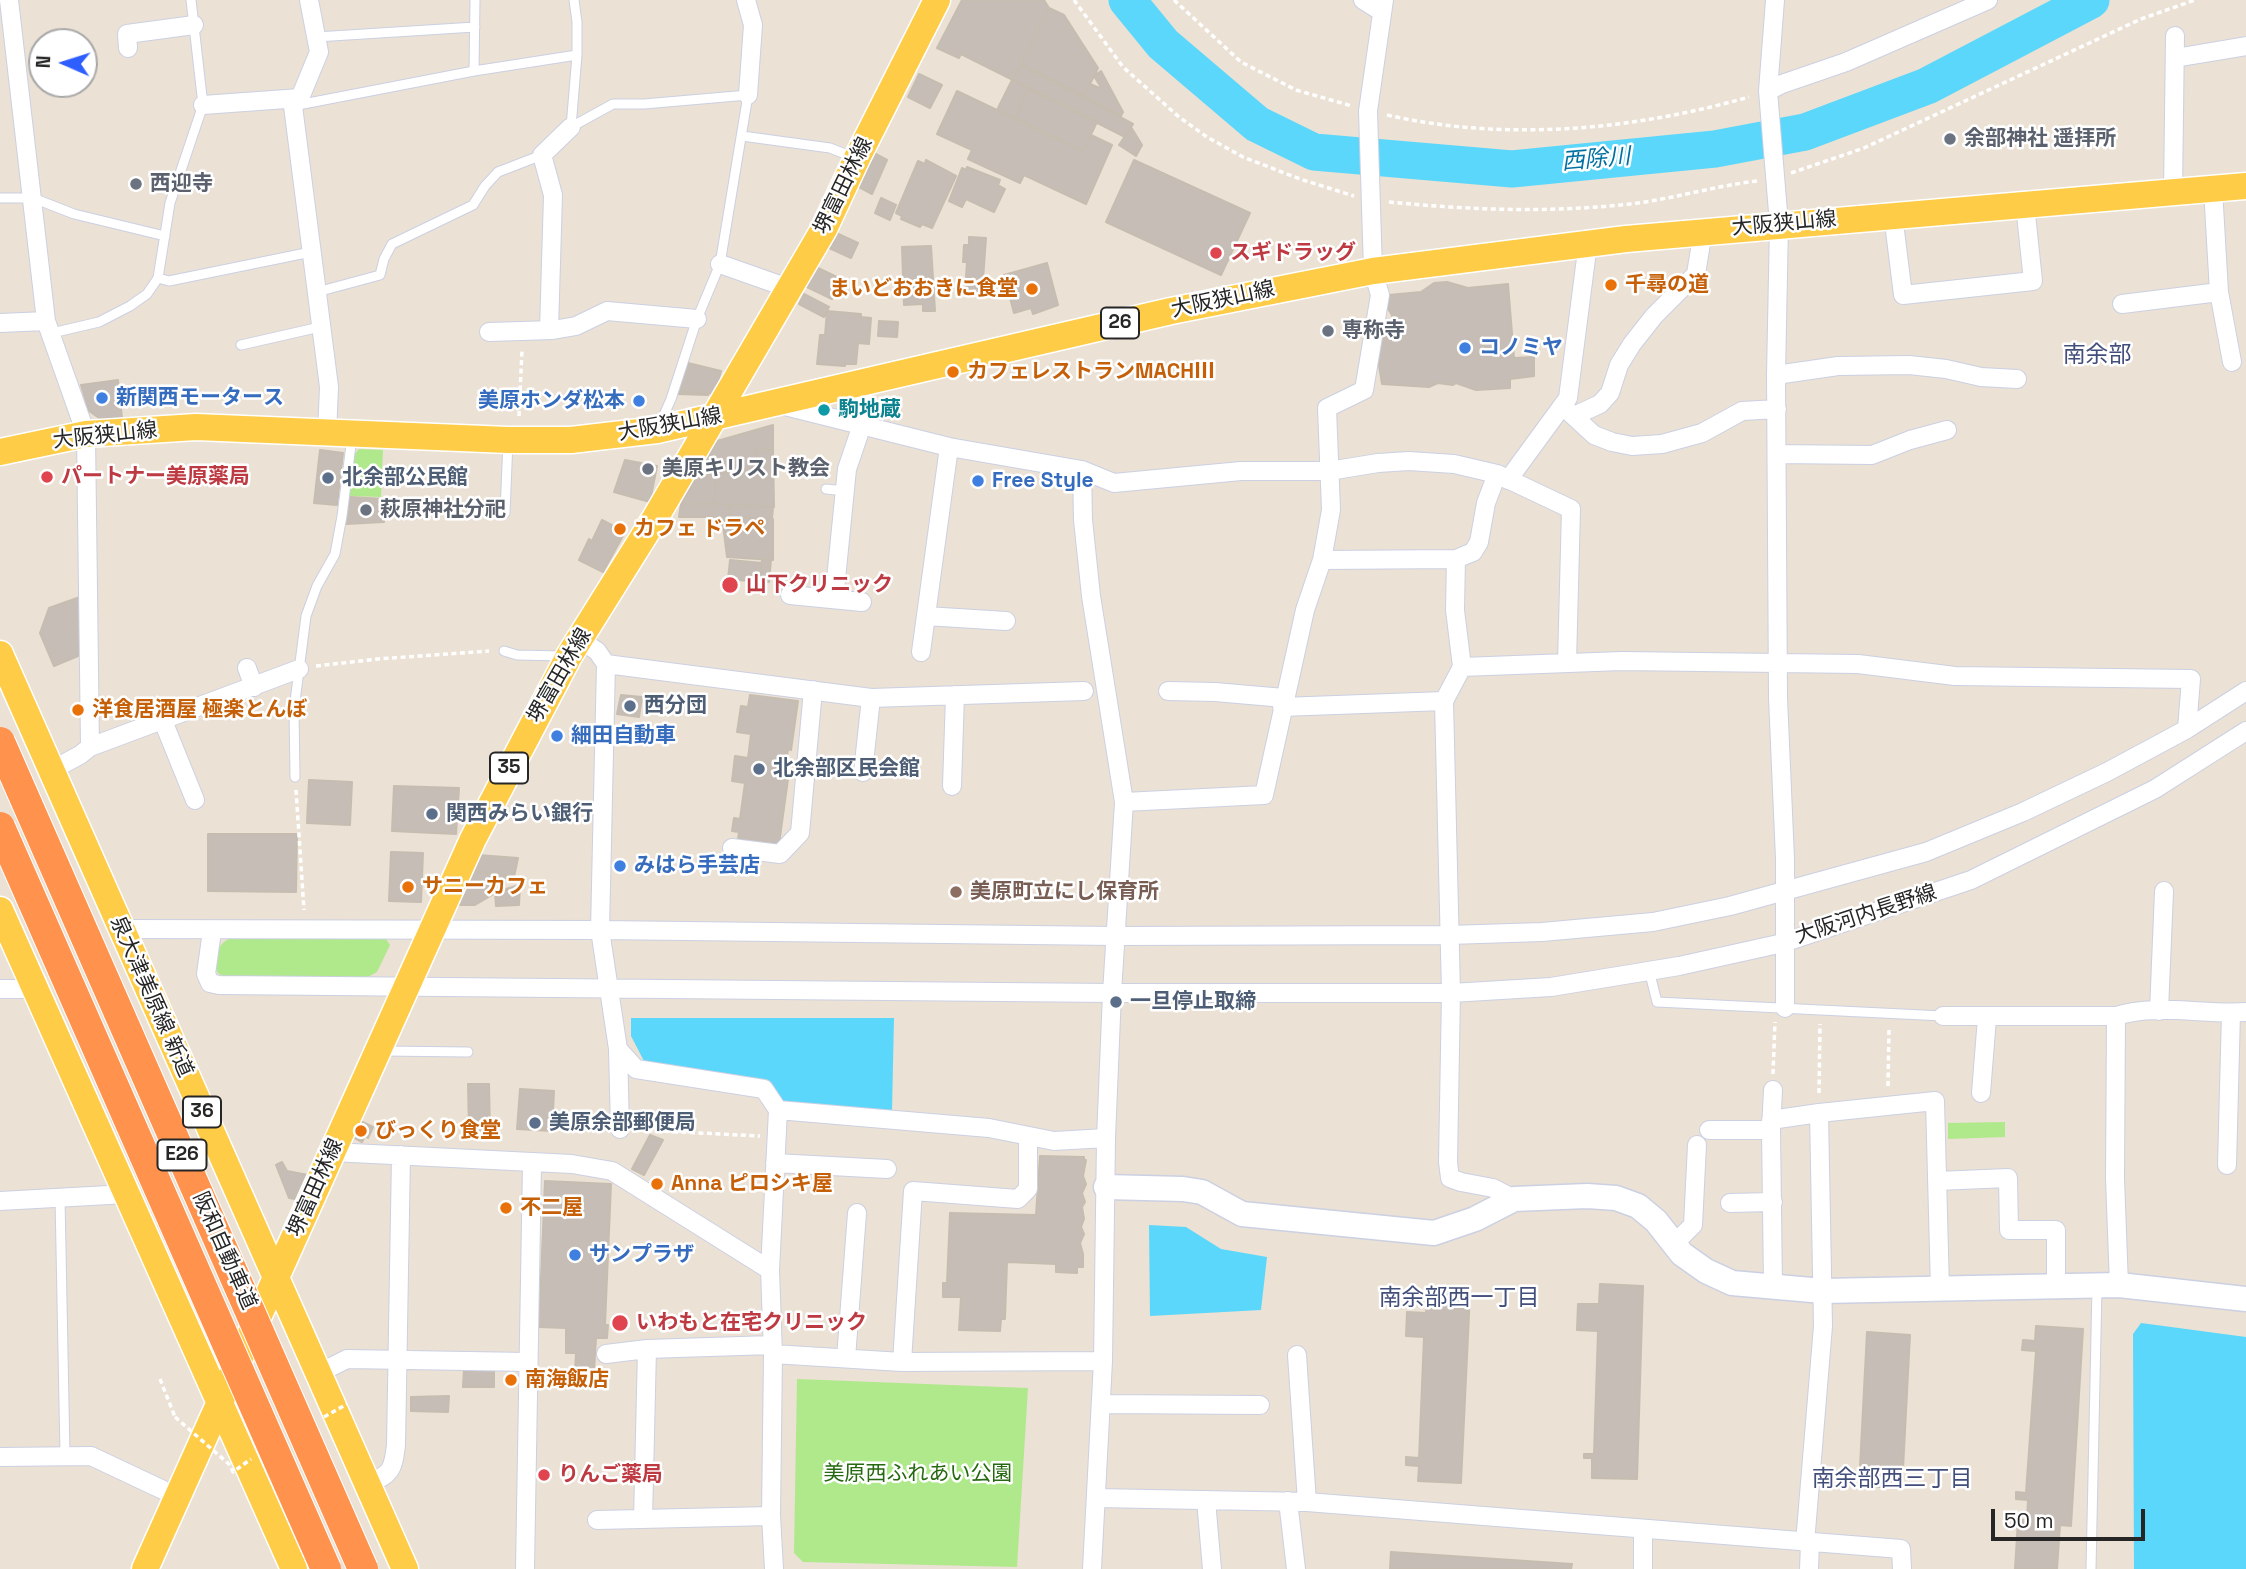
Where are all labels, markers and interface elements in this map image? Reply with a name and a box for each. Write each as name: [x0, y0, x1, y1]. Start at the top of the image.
north arrow: [28, 28, 98, 98]
text: N: [31, 55, 56, 69]
place label: 余部神社 遥拝所: [1964, 126, 2116, 152]
marker: 余部神社 遥拝所: [1942, 131, 1958, 147]
street label: 堺富田林線: [810, 133, 878, 239]
water label: 西除川: [1560, 143, 1632, 177]
place label: 西迎寺: [150, 171, 213, 197]
marker: 西迎寺: [128, 176, 144, 192]
street label: 大阪狭山線: [1731, 207, 1837, 241]
place label: スギドラッグ: [1230, 240, 1356, 266]
marker: スギドラッグ: [1208, 245, 1224, 261]
place label: 千尋の道: [1625, 272, 1709, 298]
place label: まいどおおきに食堂: [829, 276, 1018, 302]
street label: 大阪狭山線: [1169, 277, 1277, 323]
marker: 千尋の道: [1603, 277, 1619, 293]
marker: まいどおおきに食堂: [1024, 281, 1040, 297]
road number: 26: [1101, 308, 1139, 338]
place label: 専称寺: [1342, 318, 1405, 344]
marker: 専称寺: [1320, 323, 1336, 339]
place label: コノミヤ: [1479, 335, 1563, 361]
marker: コノミヤ: [1457, 340, 1473, 356]
district label: 南余部: [2063, 342, 2131, 370]
place label: カフェレストランMACHⅢ: [967, 359, 1215, 385]
marker: カフェレストランMACHⅢ: [945, 364, 961, 380]
place label: 新関西モータース: [116, 385, 284, 411]
place label: 美原ホンダ松本: [478, 388, 625, 414]
marker: 新関西モータース: [94, 390, 110, 406]
marker: 美原ホンダ松本: [631, 393, 647, 409]
place label: 駒地蔵: [838, 397, 901, 423]
marker: 駒地蔵: [816, 402, 832, 418]
street label: 大阪狭山線: [616, 403, 724, 447]
street label: 大阪狭山線: [51, 418, 159, 454]
place label: 美原キリスト教会: [662, 456, 830, 482]
marker: 美原キリスト教会: [640, 461, 656, 477]
place label: パートナー美原薬局: [61, 464, 250, 490]
place label: 北余部公民館: [342, 465, 468, 491]
place label: Free Style: [992, 468, 1094, 494]
marker: パートナー美原薬局: [39, 469, 55, 485]
marker: 北余部公民館: [320, 470, 336, 486]
marker: Free Style: [970, 473, 986, 489]
place label: 萩原神社分祀: [380, 497, 506, 523]
marker: 萩原神社分祀: [358, 502, 374, 518]
place label: カフェ ドラペ: [634, 516, 765, 542]
marker: カフェ ドラペ: [612, 521, 628, 537]
place label: 山下クリニック: [746, 572, 893, 598]
marker: 山下クリニック: [720, 575, 740, 595]
street label: 堺富田林線: [523, 624, 597, 728]
place label: 西分団: [644, 693, 707, 719]
place label: 洋食居酒屋 極楽とんぼ: [92, 697, 307, 723]
marker: 西分団: [622, 698, 638, 714]
marker: 洋食居酒屋 極楽とんぼ: [70, 702, 86, 718]
place label: 細田自動車: [571, 723, 676, 749]
marker: 細田自動車: [549, 728, 565, 744]
road number: 35: [490, 752, 528, 783]
place label: 北余部区民会館: [773, 756, 920, 782]
marker: 北余部区民会館: [751, 761, 767, 777]
place label: 関西みらい銀行: [446, 801, 593, 827]
marker: 関西みらい銀行: [424, 806, 440, 822]
place label: みはら手芸店: [634, 853, 760, 879]
marker: みはら手芸店: [612, 858, 628, 874]
place label: サニーカフェ: [422, 874, 548, 900]
marker: サニーカフェ: [400, 879, 416, 895]
place label: 美原町立にし保育所: [970, 879, 1159, 905]
street label: 大阪河内長野線: [1792, 880, 1940, 950]
marker: 美原町立にし保育所: [948, 884, 964, 900]
street label: 泉大津美原線 新道: [104, 913, 198, 1081]
place label: 一旦停止取締: [1130, 989, 1256, 1015]
marker: 一旦停止取締: [1108, 994, 1124, 1010]
road number: 36: [183, 1096, 221, 1128]
place label: 美原余部郵便局: [549, 1110, 696, 1136]
marker: 美原余部郵便局: [527, 1115, 543, 1131]
place label: びっくり食堂: [375, 1118, 501, 1144]
marker: びっくり食堂: [353, 1123, 369, 1139]
street label: 堺富田林線: [283, 1135, 349, 1241]
road number: E26: [158, 1140, 206, 1170]
place label: Anna ピロシキ屋: [671, 1171, 833, 1197]
marker: Anna ピロシキ屋: [649, 1176, 665, 1192]
street label: 阪和自動車道: [187, 1188, 261, 1314]
place label: 不二屋: [520, 1195, 583, 1221]
marker: 不二屋: [498, 1200, 514, 1216]
place label: サンプラザ: [589, 1242, 694, 1268]
marker: サンプラザ: [567, 1247, 583, 1263]
district label: 南余部西一丁目: [1379, 1285, 1539, 1313]
place label: いわもと在宅クリニック: [636, 1310, 867, 1336]
marker: いわもと在宅クリニック: [610, 1313, 630, 1333]
place label: 南海飯店: [525, 1367, 609, 1393]
marker: 南海飯店: [503, 1372, 519, 1388]
park label: 美原西ふれあい公園: [824, 1461, 1012, 1487]
place label: りんご薬局: [558, 1462, 663, 1488]
district label: 南余部西三丁目: [1812, 1466, 1972, 1494]
marker: りんご薬局: [536, 1467, 552, 1483]
scale bar: [1994, 1496, 2148, 1540]
text: 50 m: [2004, 1507, 2054, 1534]

